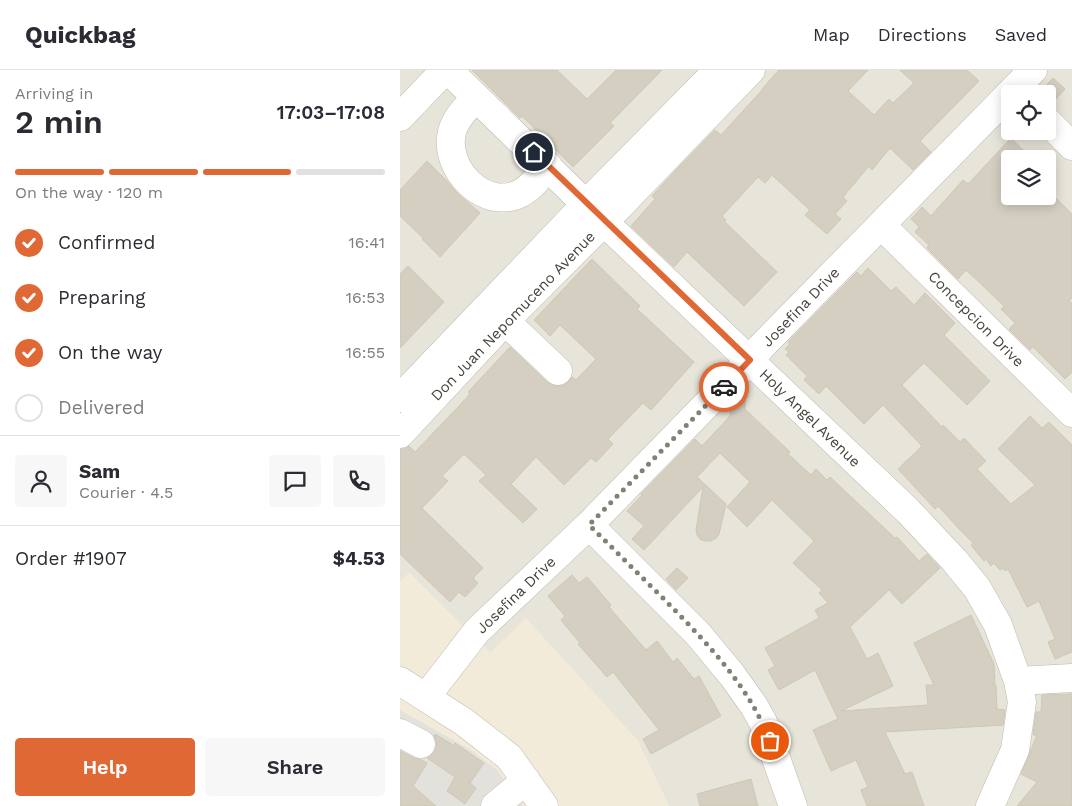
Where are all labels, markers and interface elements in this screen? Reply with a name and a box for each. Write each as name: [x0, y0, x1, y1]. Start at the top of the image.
text: Quickbag: [25, 21, 135, 49]
text: Map: [813, 24, 850, 45]
text: Directions: [878, 24, 967, 45]
text: Saved: [995, 24, 1047, 45]
text: Arriving in: [15, 84, 93, 103]
map controls: [1001, 85, 1056, 205]
button: locate: [1001, 85, 1056, 140]
text: 17:03–17:08: [277, 101, 385, 124]
text: 2 min: [15, 103, 103, 141]
pin: [513, 131, 555, 173]
icon: home: [520, 138, 548, 166]
button: layers: [1001, 150, 1056, 205]
text: On the way · 120 m: [15, 183, 163, 202]
street label: Don Juan Nepomuceno Avenue: [427, 227, 599, 405]
icon: check: [15, 229, 43, 257]
text: Confirmed: [58, 231, 155, 254]
text: 16:41: [349, 233, 385, 252]
street label: Josefina Drive: [759, 263, 843, 351]
street label: Concepcion Drive: [924, 267, 1028, 371]
icon: check: [15, 284, 43, 312]
text: Preparing: [58, 286, 145, 309]
text: 16:53: [346, 288, 385, 307]
icon: check: [15, 339, 43, 367]
text: On the way: [58, 341, 162, 364]
text: 16:55: [346, 343, 385, 362]
courier: [699, 362, 749, 412]
street label: Holy Angel Avenue: [756, 365, 864, 471]
icon: car: [710, 373, 738, 401]
text: Delivered: [58, 396, 145, 419]
button: person: [15, 455, 67, 507]
button: chat: [269, 455, 321, 507]
button: phone: [333, 455, 385, 507]
text: Sam: [79, 460, 120, 483]
text: Courier · 4.5: [79, 483, 173, 502]
text: Order #1907: [15, 547, 127, 570]
text: $4.53: [333, 547, 385, 570]
street label: Josefina Drive: [472, 553, 560, 637]
pin: [749, 720, 791, 762]
icon: bag: [756, 727, 784, 755]
button: Help: [15, 738, 195, 796]
button: Share: [205, 738, 385, 796]

